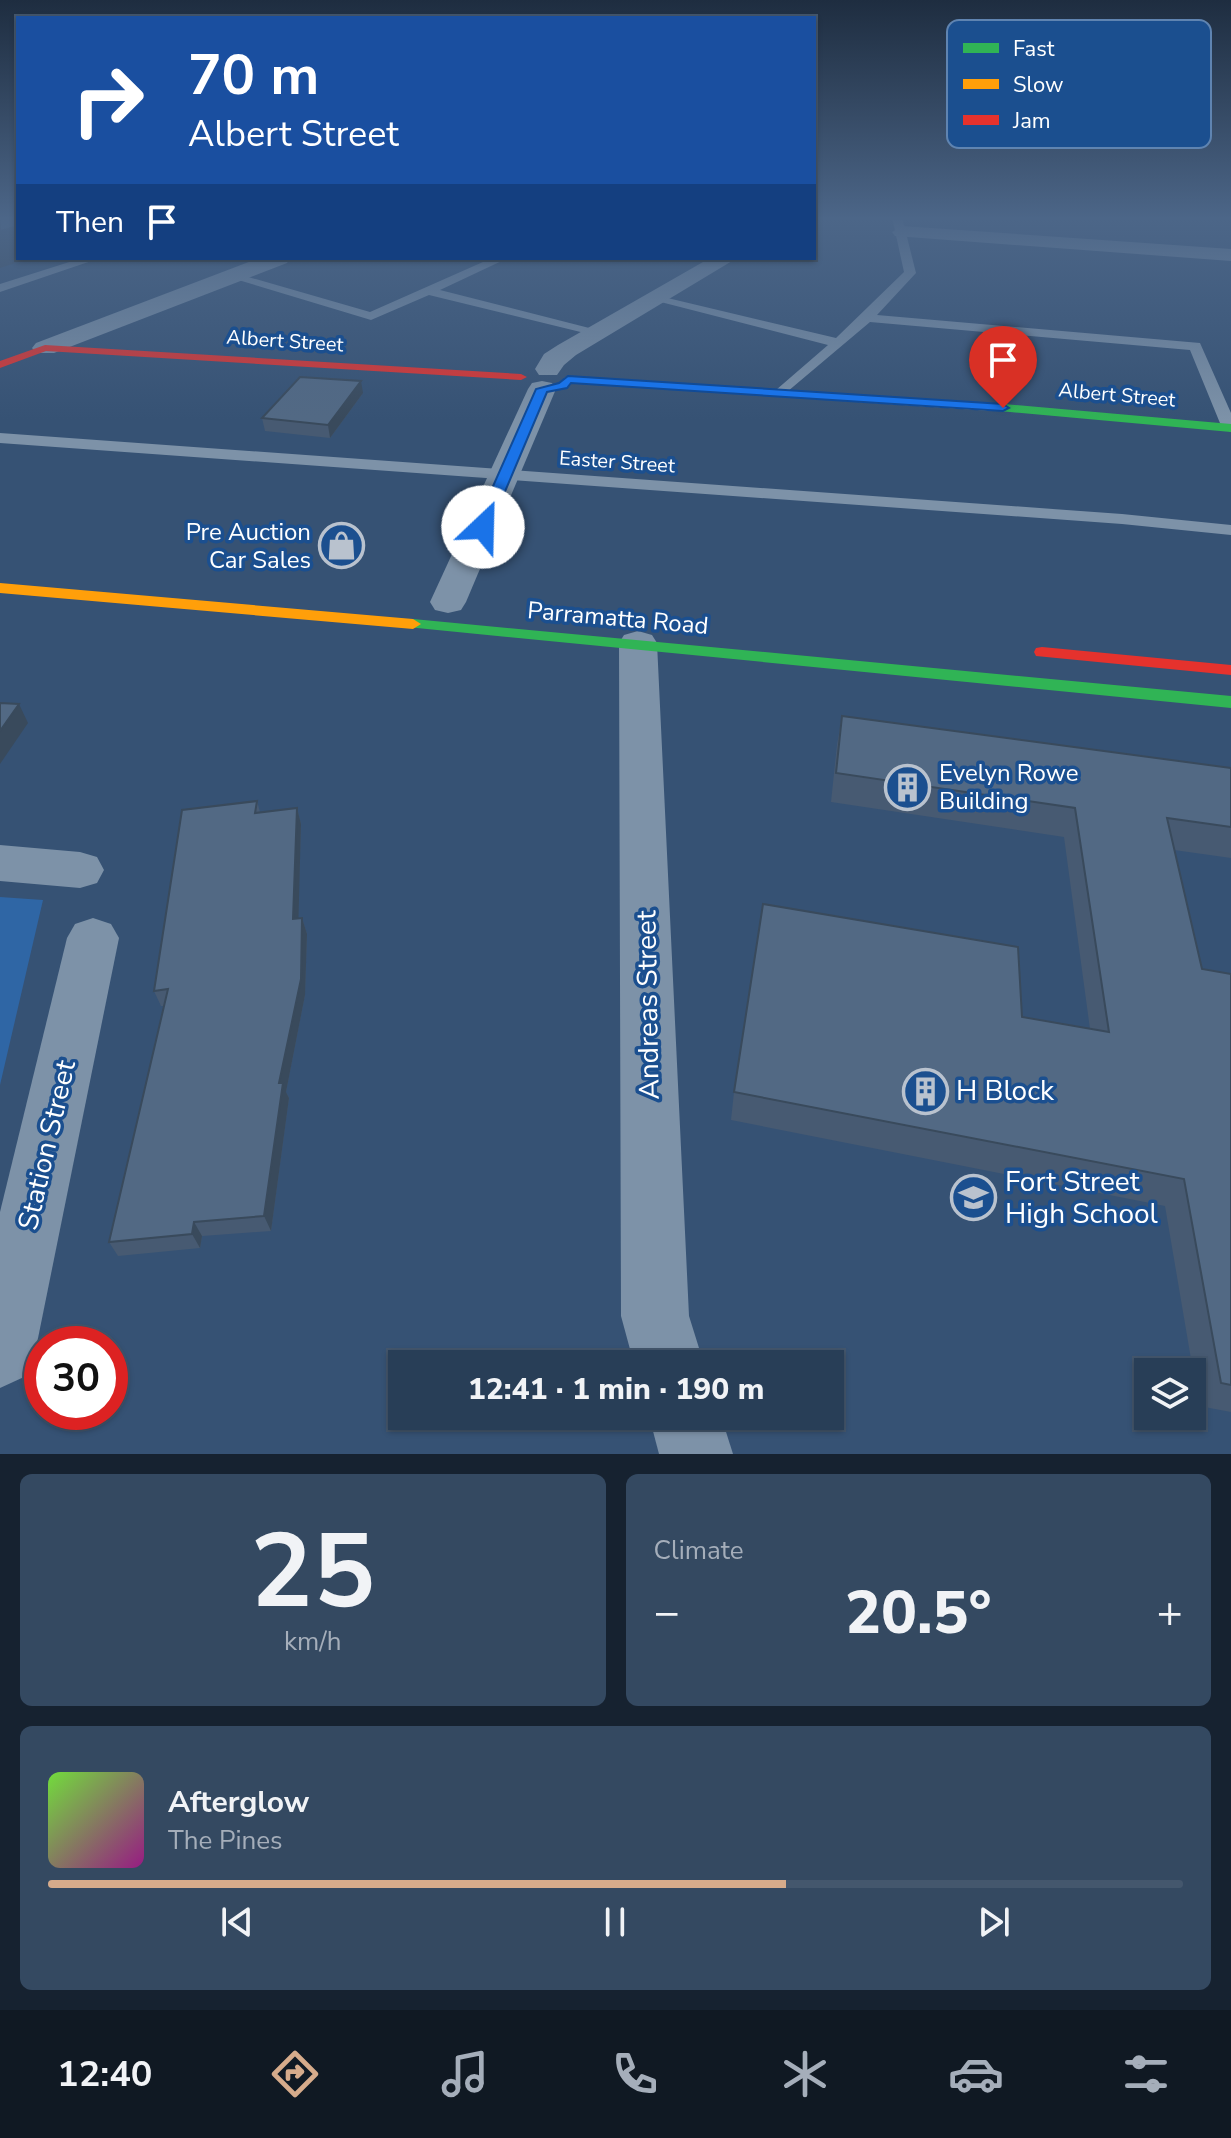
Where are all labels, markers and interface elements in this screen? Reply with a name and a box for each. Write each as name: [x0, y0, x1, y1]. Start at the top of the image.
legend: [947, 20, 1211, 148]
text: Fast: [1013, 34, 1055, 64]
text: 70 m: [188, 37, 319, 114]
icon: right: [56, 48, 160, 152]
text: Slow: [1013, 70, 1064, 100]
text: Jam: [1012, 106, 1051, 136]
text: Albert Street: [188, 110, 399, 159]
icon: arrive: [140, 200, 184, 244]
text: Then: [56, 202, 124, 243]
street label: Albert Street: [226, 323, 345, 359]
pin: [969, 326, 1037, 408]
icon: arrive: [981, 338, 1025, 382]
street label: Albert Street: [1057, 376, 1178, 414]
street label: Easter Street: [558, 444, 677, 480]
position arrow: [441, 485, 525, 569]
place label: Pre Auction Car Sales: [186, 516, 311, 576]
shop icon: Pre Auction Car Sales: [318, 522, 366, 570]
street label: Parramatta Road: [526, 594, 710, 642]
place label: Evelyn Rowe Building: [939, 757, 1078, 817]
building icon: Evelyn Rowe Building: [884, 763, 932, 811]
street label: Andreas Street: [627, 910, 669, 1100]
street label: Station Street: [9, 1056, 85, 1234]
building icon: H Block: [901, 1067, 949, 1115]
place label: H Block: [956, 1072, 1055, 1110]
place label: Fort Street High School: [1005, 1163, 1159, 1233]
school or university icon: Fort Street High School: [950, 1174, 998, 1222]
speed limit sign: 30: [24, 1326, 128, 1430]
map controls: [1134, 1358, 1206, 1430]
button: layers: [1134, 1358, 1206, 1430]
text: 12:41 · 1 min · 190 m: [468, 1369, 764, 1410]
text: 25: [250, 1501, 375, 1643]
text: Climate: [654, 1533, 744, 1568]
text: 20.5°: [845, 1572, 992, 1654]
text: −: [654, 1583, 680, 1643]
text: +: [1157, 1583, 1183, 1643]
text: km/h: [284, 1624, 341, 1659]
text: Afterglow: [168, 1782, 309, 1823]
text: The Pines: [168, 1823, 283, 1858]
icon: previous: [215, 1900, 259, 1944]
icon: pause: [593, 1900, 637, 1944]
icon: next: [972, 1900, 1016, 1944]
icon: directions: [267, 2046, 323, 2102]
icon: music: [437, 2046, 493, 2102]
icon: phone: [607, 2046, 663, 2102]
icon: climate: [777, 2046, 833, 2102]
icon: car: [948, 2046, 1004, 2102]
icon: filters: [1118, 2046, 1174, 2102]
text: 12:40: [57, 2050, 152, 2099]

